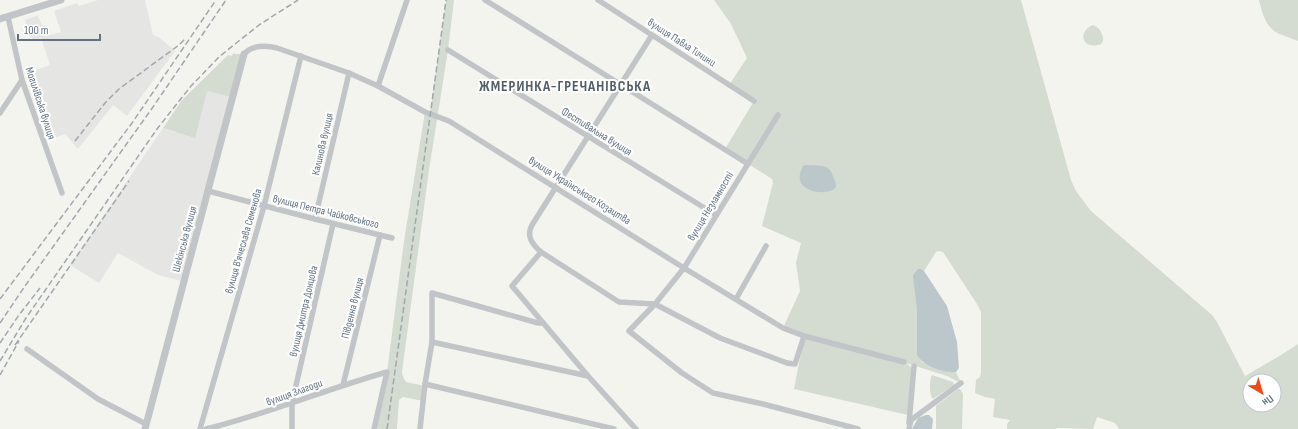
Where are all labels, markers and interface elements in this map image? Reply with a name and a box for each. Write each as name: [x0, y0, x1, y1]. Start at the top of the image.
scale bar: [18, 16, 100, 42]
street label: вулиця Павла Тичини: [645, 16, 719, 70]
text: 100 m: [24, 23, 49, 38]
street label: Могилівська вулиця: [23, 65, 58, 141]
district label: ЖМЕРИНКА-ГРЕЧАНІВСЬКА: [479, 77, 651, 96]
street label: Фестивальна вулиця: [559, 104, 635, 158]
street label: Калинова вулиця: [309, 112, 336, 176]
street label: вулиця Українського Козацтва: [526, 154, 633, 227]
street label: вулиця Незламності: [685, 169, 736, 243]
street label: вулиця В'ячеслава Семенова: [222, 187, 265, 295]
street label: вулиця Петра Чайковського: [272, 192, 381, 231]
street label: Шекінська вулиця: [169, 205, 200, 274]
street label: вулиця Дмитра Донцова: [287, 264, 320, 358]
street label: Південна вулиця: [339, 276, 366, 340]
north arrow: [1242, 373, 1282, 413]
street label: вулиця Злагоди: [264, 376, 324, 409]
text: Пн: [1260, 392, 1276, 409]

